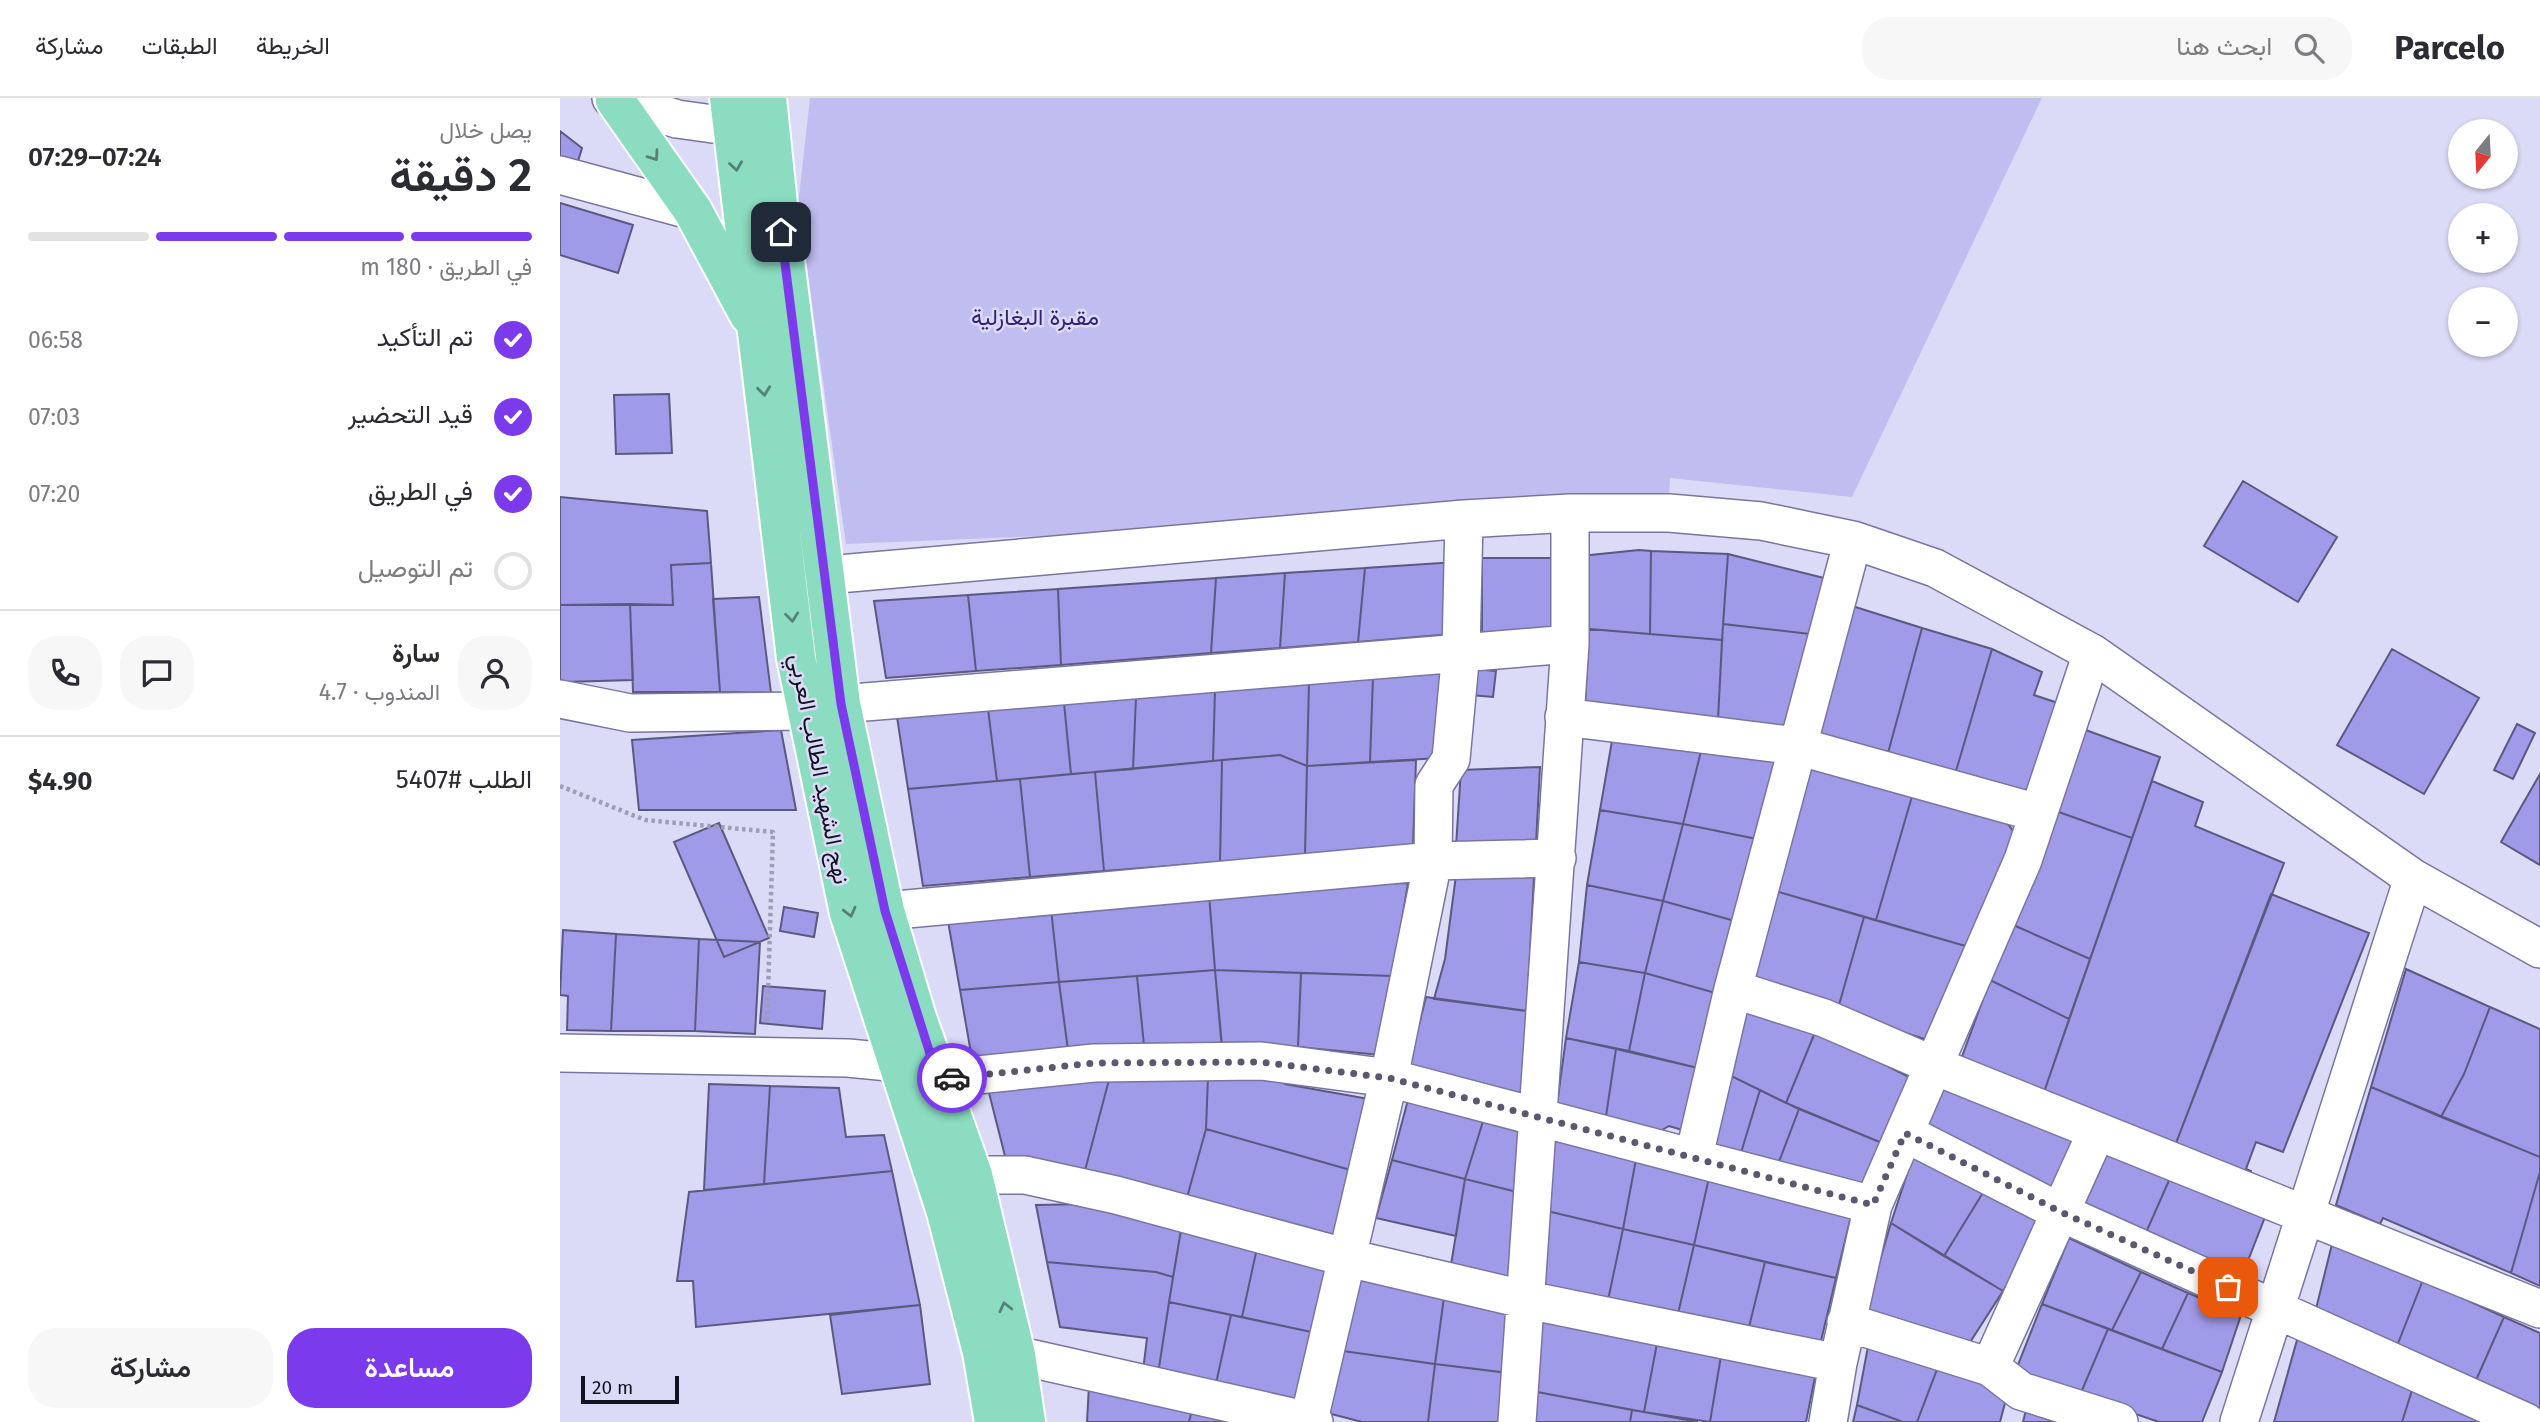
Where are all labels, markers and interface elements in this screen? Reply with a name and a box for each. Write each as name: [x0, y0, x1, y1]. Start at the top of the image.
search box: [1862, 17, 2352, 80]
text: Parcelo: [2394, 28, 2505, 68]
icon: search: [2290, 29, 2328, 67]
text: ابحث هنا: [2176, 31, 2272, 62]
text: مشاركة: [35, 32, 103, 60]
text: الطبقات: [141, 32, 218, 60]
text: الخريطة: [256, 32, 330, 60]
text: يصل خلال: [440, 116, 532, 144]
north arrow: [2448, 119, 2518, 189]
map controls: [2448, 119, 2518, 357]
text: 07:24–07:29: [28, 142, 162, 173]
text: 2 دقيقة: [389, 148, 532, 203]
one-way arrow: [646, 148, 658, 161]
one-way arrow: [728, 160, 743, 172]
pin: [751, 202, 811, 262]
button: +: [2448, 203, 2518, 273]
icon: home: [762, 213, 800, 251]
text: في الطريق · 180 m: [360, 253, 532, 281]
button: −: [2448, 287, 2518, 357]
park label: مقبرة البغازلية: [971, 303, 1099, 332]
icon: check: [494, 321, 532, 359]
text: تم التأكيد: [377, 322, 473, 353]
text: 06:58: [28, 326, 83, 354]
one-way arrow: [757, 386, 772, 397]
icon: check: [494, 398, 532, 436]
text: قيد التحضير: [348, 399, 473, 430]
text: 07:03: [28, 403, 80, 431]
icon: check: [494, 475, 532, 513]
text: في الطريق: [368, 476, 473, 507]
text: 07:20: [28, 480, 80, 508]
text: تم التوصيل: [358, 553, 473, 584]
one-way arrow: [785, 611, 800, 623]
button: phone: [28, 636, 102, 710]
button: chat: [120, 636, 194, 710]
button: person: [458, 636, 532, 710]
text: سارة: [392, 638, 440, 669]
street label: نهج الشهيد الطالب العربي: [779, 651, 856, 888]
text: المندوب · 4.7: [319, 678, 440, 706]
text: الطلب #5407: [396, 764, 532, 795]
text: $4.90: [28, 766, 92, 797]
one-way arrow: [842, 906, 856, 918]
courier: [917, 1043, 987, 1113]
icon: car: [933, 1059, 971, 1097]
pin: [2198, 1257, 2258, 1317]
icon: bag: [2209, 1268, 2247, 1306]
one-way arrow: [999, 1301, 1013, 1313]
button: مشاركة: [28, 1328, 273, 1408]
button: مساعدة: [287, 1328, 532, 1408]
scale bar: [581, 1373, 679, 1405]
text: 20 m: [592, 1376, 633, 1399]

